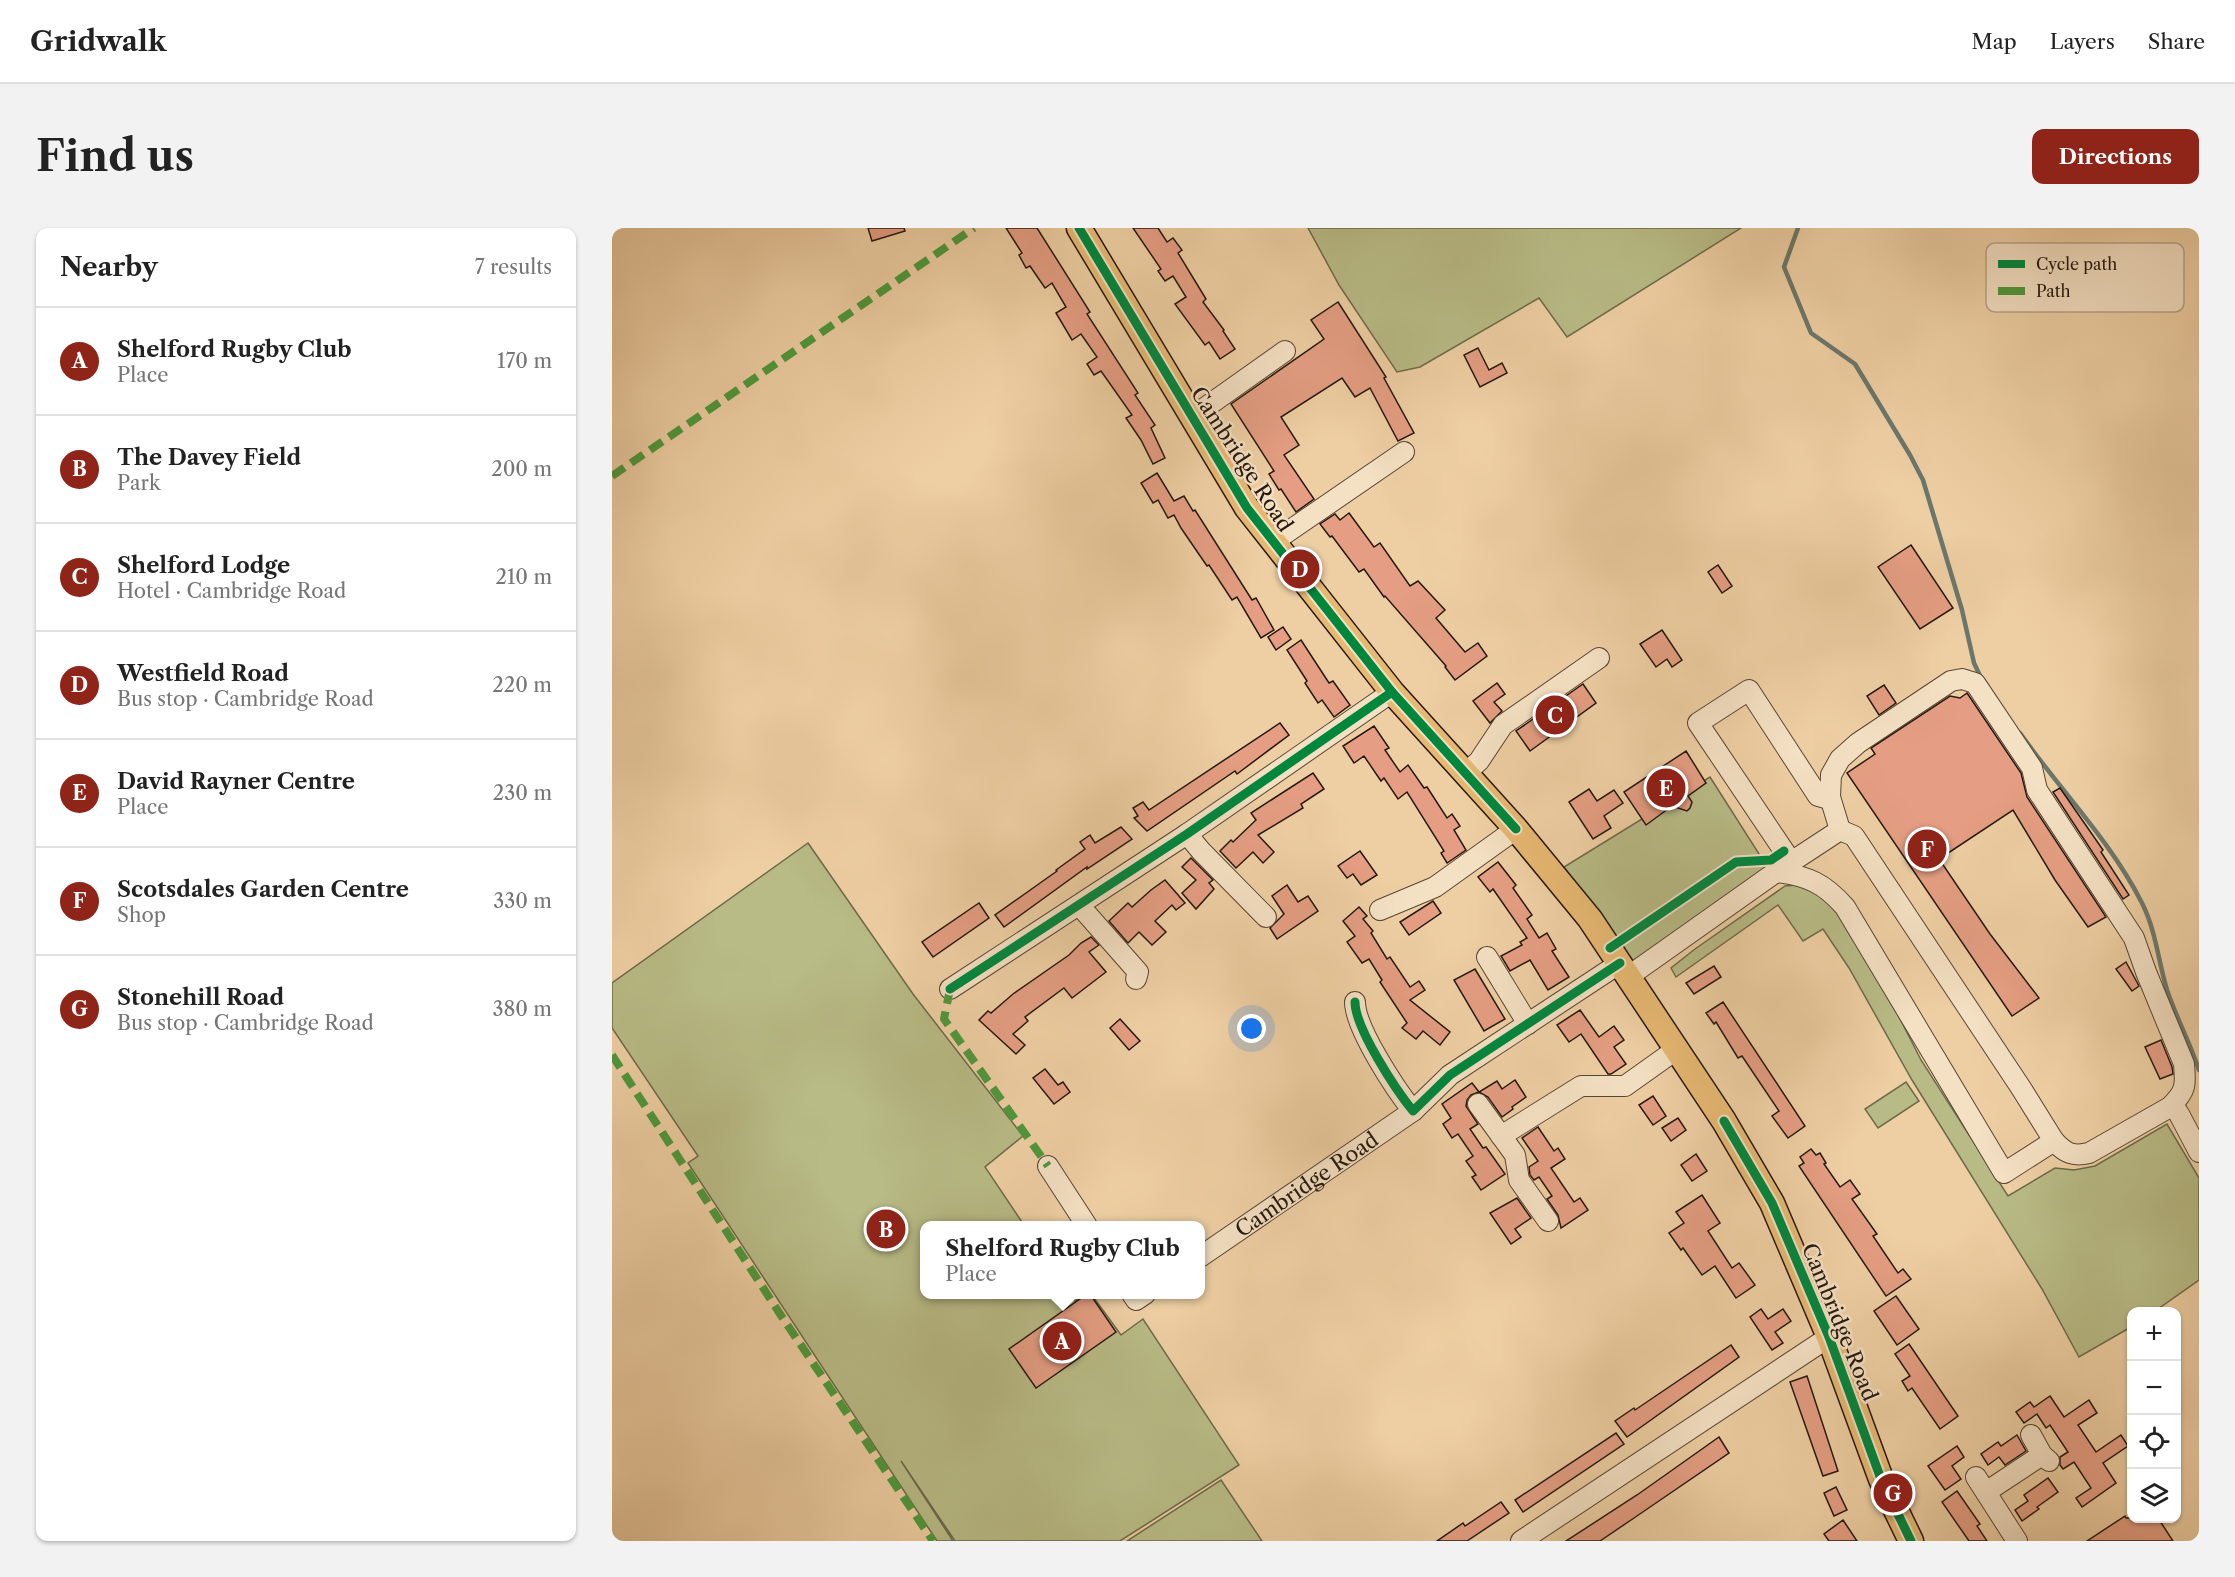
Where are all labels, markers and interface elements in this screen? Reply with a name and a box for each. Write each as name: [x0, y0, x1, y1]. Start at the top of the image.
text: Gridwalk: [30, 24, 166, 58]
text: Map: [1972, 29, 2017, 54]
text: Layers: [2050, 29, 2115, 54]
text: Share: [2148, 29, 2205, 54]
button: Directions: [2032, 129, 2199, 184]
text: Find us: [36, 130, 194, 182]
legend: [1986, 243, 2184, 312]
text: Nearby: [60, 251, 158, 283]
text: Cycle path: [2036, 254, 2117, 274]
text: 7 results: [475, 255, 552, 279]
text: Path: [2036, 281, 2070, 301]
text: Shelford Rugby Club: [117, 336, 352, 363]
text: A: [72, 349, 87, 373]
text: 170 m: [497, 349, 552, 373]
text: Place: [117, 363, 168, 387]
street label: Cambridge Road: [1186, 382, 1298, 536]
text: The Davey Field: [117, 444, 301, 471]
text: B: [72, 457, 87, 481]
text: 200 m: [491, 457, 552, 481]
text: Park: [117, 471, 160, 495]
pin: D: [1280, 546, 1320, 592]
text: Shelford Lodge: [117, 552, 290, 579]
text: C: [71, 565, 88, 589]
text: 210 m: [495, 565, 552, 589]
text: Hotel · Cambridge Road: [117, 579, 346, 603]
text: Westfield Road: [117, 660, 289, 687]
text: D: [71, 673, 88, 697]
text: 220 m: [492, 673, 552, 697]
text: Bus stop · Cambridge Road: [117, 687, 374, 711]
pin: C: [1536, 692, 1574, 738]
pin: E: [1646, 766, 1686, 810]
text: David Rayner Centre: [117, 768, 355, 795]
text: E: [72, 781, 87, 805]
text: 230 m: [493, 781, 552, 805]
text: Place: [117, 795, 168, 819]
pin: F: [1908, 826, 1946, 872]
text: Scotsdales Garden Centre: [117, 876, 409, 903]
text: F: [73, 889, 86, 913]
text: 330 m: [493, 889, 552, 913]
text: Shop: [117, 903, 166, 927]
text: Stonehill Road: [117, 984, 284, 1011]
text: G: [71, 997, 88, 1021]
text: 380 m: [493, 997, 552, 1021]
text: Bus stop · Cambridge Road: [117, 1011, 374, 1035]
your location: [1237, 1014, 1266, 1043]
street label: Cambridge Road: [1230, 1126, 1383, 1242]
pin: B: [866, 1206, 906, 1252]
popup: [920, 1221, 1205, 1299]
text: Shelford Rugby Club: [945, 1235, 1180, 1262]
street label: Cambridge Road: [1797, 1240, 1883, 1405]
text: Place: [945, 1262, 997, 1286]
map controls: [2127, 1307, 2181, 1523]
button: +: [2127, 1307, 2181, 1361]
pin: A: [1042, 1318, 1082, 1364]
button: −: [2127, 1361, 2181, 1415]
button: locate: [2127, 1415, 2181, 1469]
button: layers: [2127, 1469, 2181, 1523]
pin: G: [1874, 1470, 1912, 1516]

